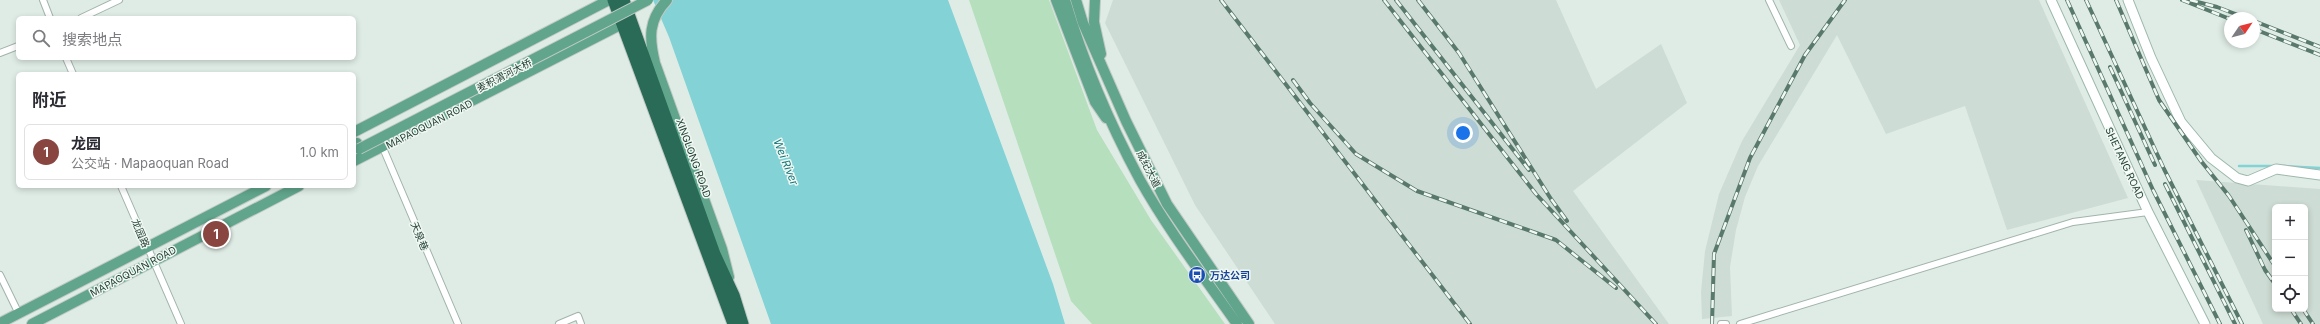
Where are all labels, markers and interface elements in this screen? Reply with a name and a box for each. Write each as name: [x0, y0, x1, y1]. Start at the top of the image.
north arrow: [2224, 12, 2260, 48]
search box: [16, 16, 356, 60]
icon: search: [30, 27, 52, 49]
text: 搜索地点: [62, 30, 122, 49]
street label: 麦积渭河大桥: [475, 56, 533, 94]
text: 附近: [32, 90, 66, 110]
street label: MAPAOQUAN ROAD: [384, 97, 474, 151]
street label: XINGLONG ROAD: [674, 117, 714, 199]
your location: [1453, 123, 1473, 143]
street label: SHETANG ROAD: [2103, 125, 2147, 201]
text: 龙园: [71, 134, 101, 153]
water label: Wei River: [770, 137, 802, 188]
text: 1: [43, 144, 49, 160]
text: 1.0 km: [300, 144, 339, 160]
street label: 成纪大道: [1135, 148, 1163, 190]
text: 公交站 · Mapaoquan Road: [71, 155, 229, 171]
map controls: [2272, 204, 2308, 312]
button: +: [2272, 204, 2308, 240]
street label: 龙园路: [130, 217, 152, 249]
pin: 1: [203, 219, 229, 249]
street label: 天泉巷: [409, 220, 431, 252]
button: −: [2272, 240, 2308, 276]
street label: MAPAOQUAN ROAD: [88, 243, 178, 299]
bus stop icon: 万达公司: [1187, 265, 1207, 285]
place label: 万达公司: [1210, 269, 1250, 281]
button: locate: [2272, 276, 2308, 312]

